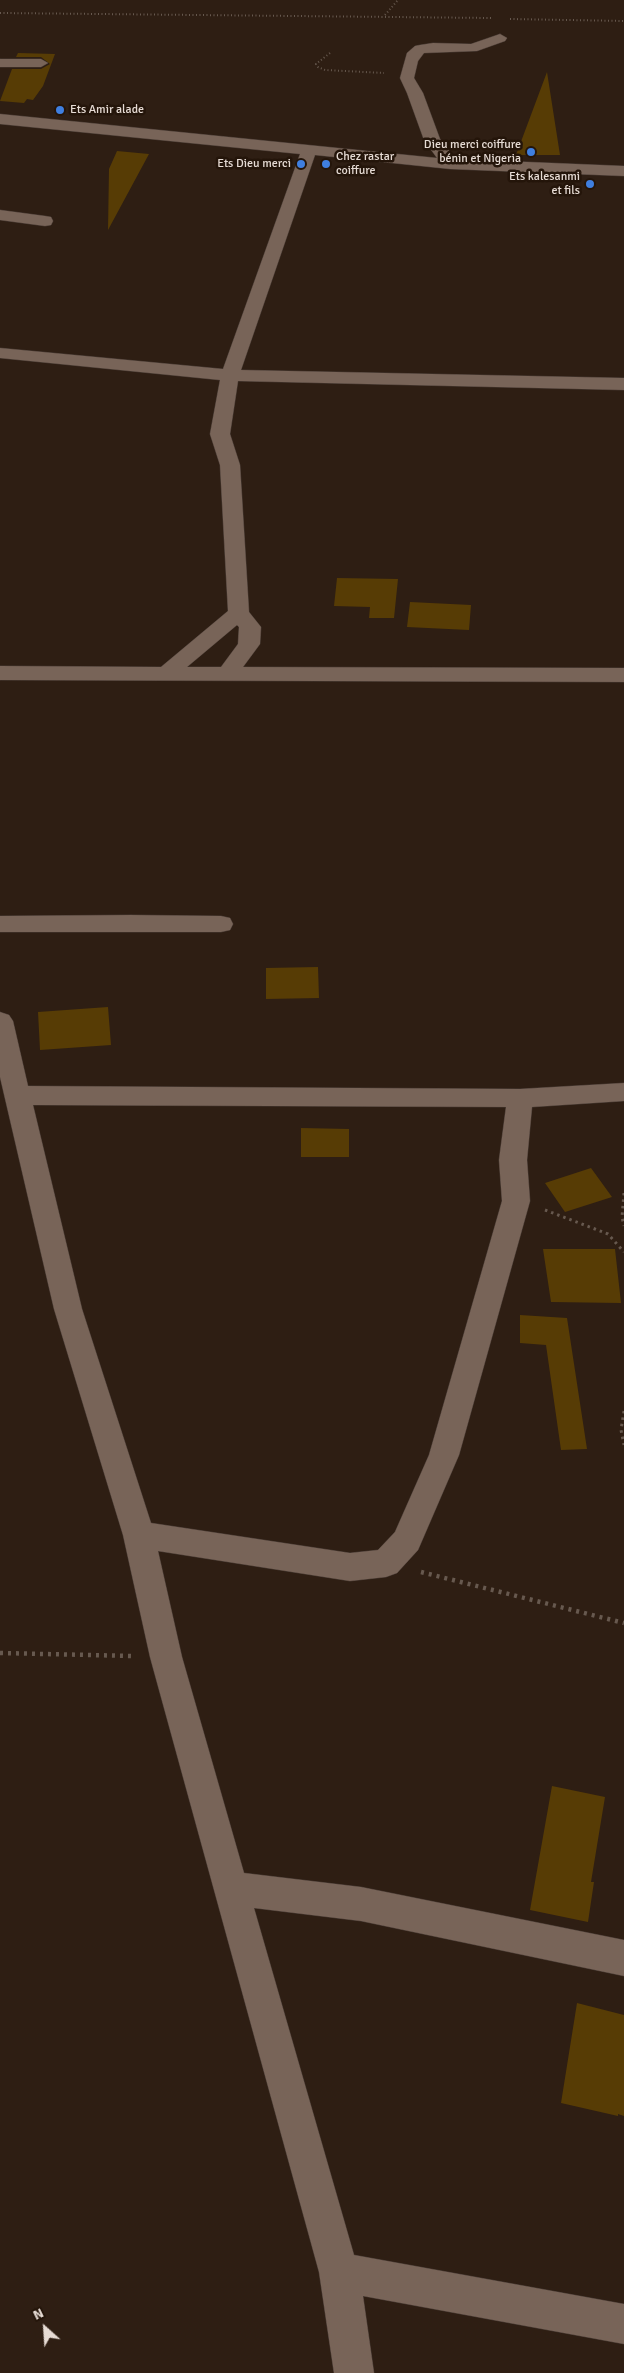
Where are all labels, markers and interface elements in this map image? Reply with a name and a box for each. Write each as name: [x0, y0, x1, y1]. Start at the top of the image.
place label: Ets Amir alade: [70, 103, 144, 117]
marker: Ets Amir alade: [54, 104, 66, 116]
place label: Dieu merci coiffure bénin et Nigeria: [424, 138, 521, 166]
marker: Dieu merci coiffure bénin et Nigeria: [525, 146, 537, 158]
place label: Chez rastar coiffure: [336, 150, 394, 178]
place label: Ets Dieu merci: [217, 157, 291, 171]
marker: Ets Dieu merci: [295, 158, 307, 170]
marker: Chez rastar coiffure: [320, 158, 332, 170]
place label: Ets kalesanmi et fils: [509, 170, 580, 198]
marker: Ets kalesanmi et fils: [584, 178, 596, 190]
north arrow: [20, 2303, 70, 2353]
text: N: [30, 2304, 46, 2324]

